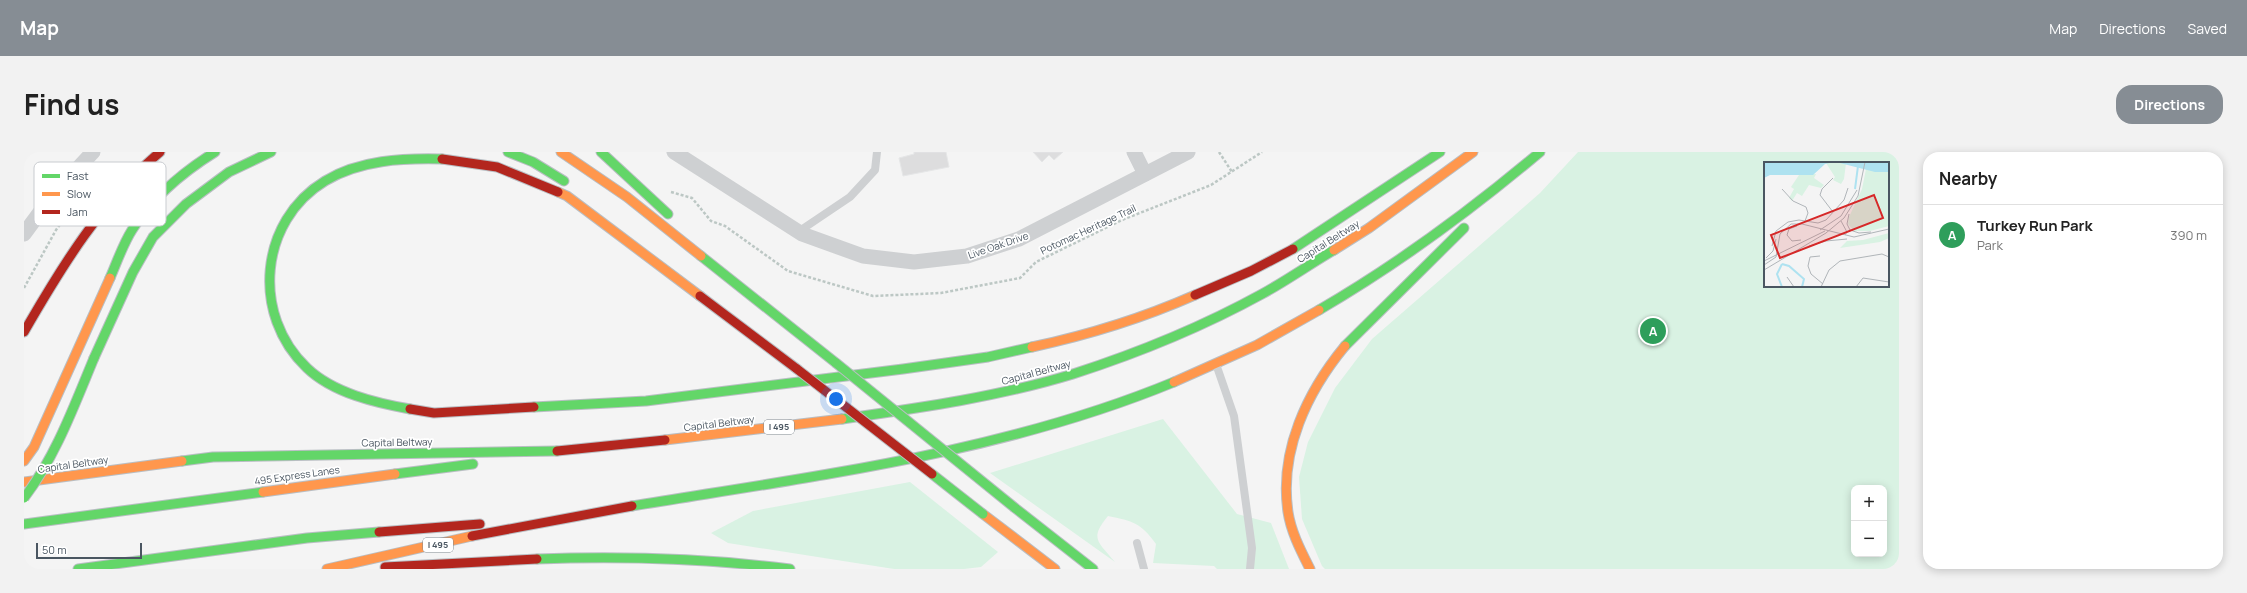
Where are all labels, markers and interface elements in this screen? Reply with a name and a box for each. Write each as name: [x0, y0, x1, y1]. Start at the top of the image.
text: Map: [20, 15, 59, 41]
text: Map: [2049, 19, 2077, 38]
text: Directions: [2099, 19, 2166, 38]
text: Saved: [2188, 19, 2227, 38]
text: Find us: [24, 85, 119, 123]
button: Directions: [2116, 85, 2223, 124]
legend: [34, 162, 166, 226]
inset map: [1764, 162, 1889, 287]
text: Nearby: [1939, 167, 1997, 190]
text: Fast: [67, 168, 89, 183]
text: Slow: [67, 186, 92, 201]
street label: Potomac Heritage Trail: [1038, 201, 1138, 257]
text: Jam: [67, 204, 88, 219]
text: Turkey Run Park: [1977, 215, 2093, 236]
street label: Capital Beltway: [1294, 216, 1362, 266]
text: A: [1948, 226, 1956, 244]
text: 390 m: [2170, 226, 2207, 244]
street label: Live Oak Drive: [966, 228, 1030, 262]
text: Park: [1977, 236, 2003, 254]
pin: A: [1640, 316, 1666, 346]
street label: Capital Beltway: [1000, 356, 1073, 388]
your location: [826, 389, 846, 409]
street label: Capital Beltway: [683, 412, 756, 434]
road number: I 495: [764, 420, 794, 434]
street label: Capital Beltway: [361, 434, 433, 450]
street label: Capital Beltway: [37, 452, 110, 476]
street label: 495 Express Lanes: [253, 462, 341, 488]
map controls: [1851, 485, 1887, 557]
button: +: [1851, 485, 1887, 521]
button: −: [1851, 521, 1887, 557]
road number: I 495: [423, 538, 453, 552]
scale bar: [36, 541, 142, 560]
text: 50 m: [42, 542, 67, 557]

